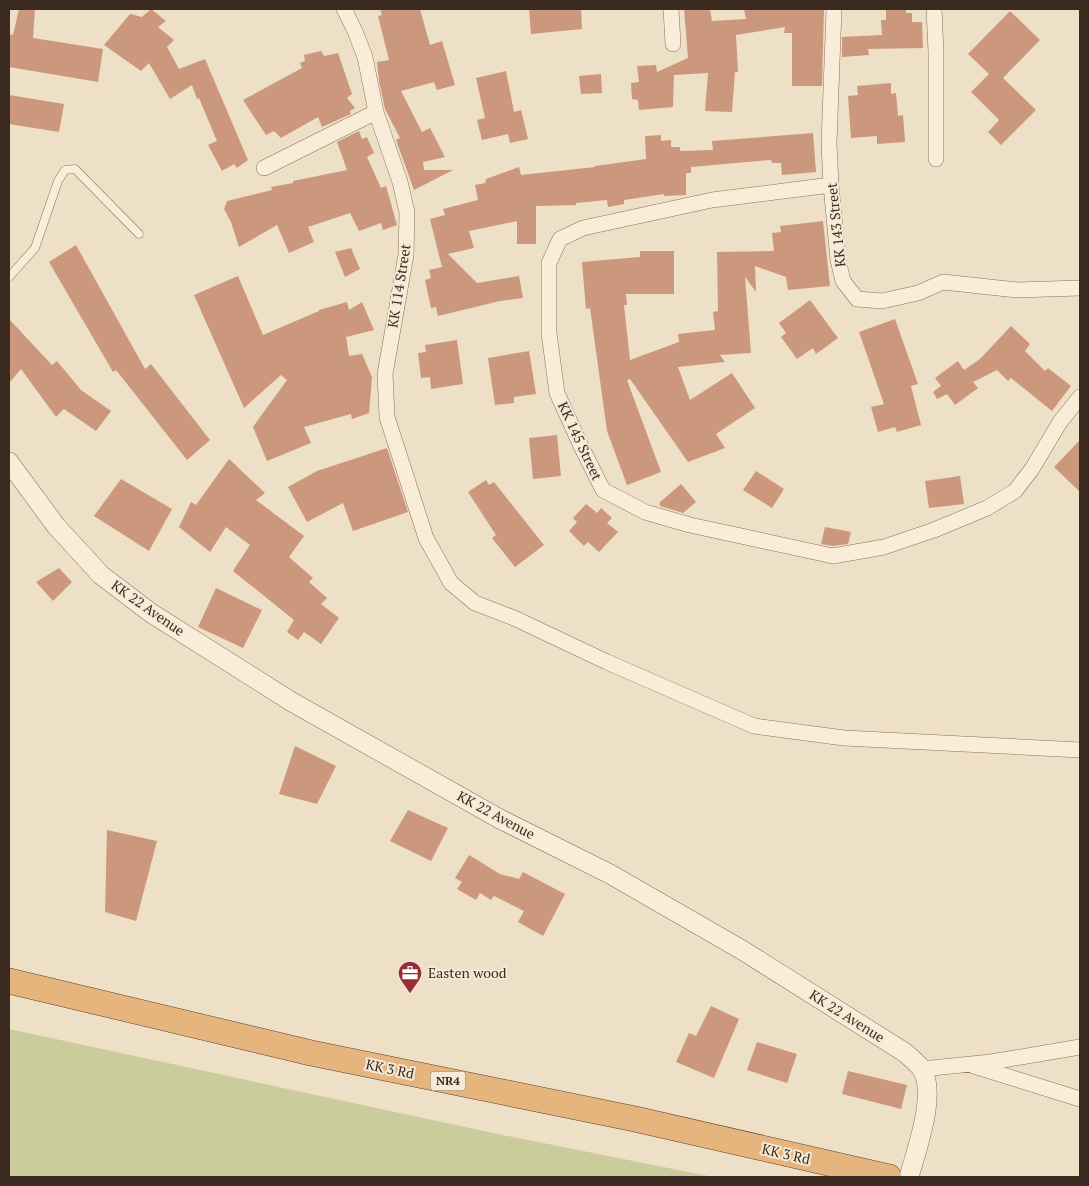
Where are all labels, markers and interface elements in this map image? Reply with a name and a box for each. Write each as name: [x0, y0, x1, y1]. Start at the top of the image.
street label: KK 143 Street: [822, 181, 849, 268]
street label: KK 114 Street: [383, 242, 415, 329]
street label: KK 145 Street: [554, 398, 607, 484]
street label: KK 22 Avenue: [108, 575, 189, 640]
street label: KK 22 Avenue: [454, 786, 538, 843]
office icon: Easten wood: [397, 960, 423, 994]
place label: Easten wood: [428, 963, 507, 982]
street label: KK 22 Avenue: [806, 985, 889, 1046]
street label: KK 3 Rd: [364, 1054, 416, 1083]
road number: NR4: [430, 1072, 466, 1090]
street label: KK 3 Rd: [760, 1139, 812, 1168]

